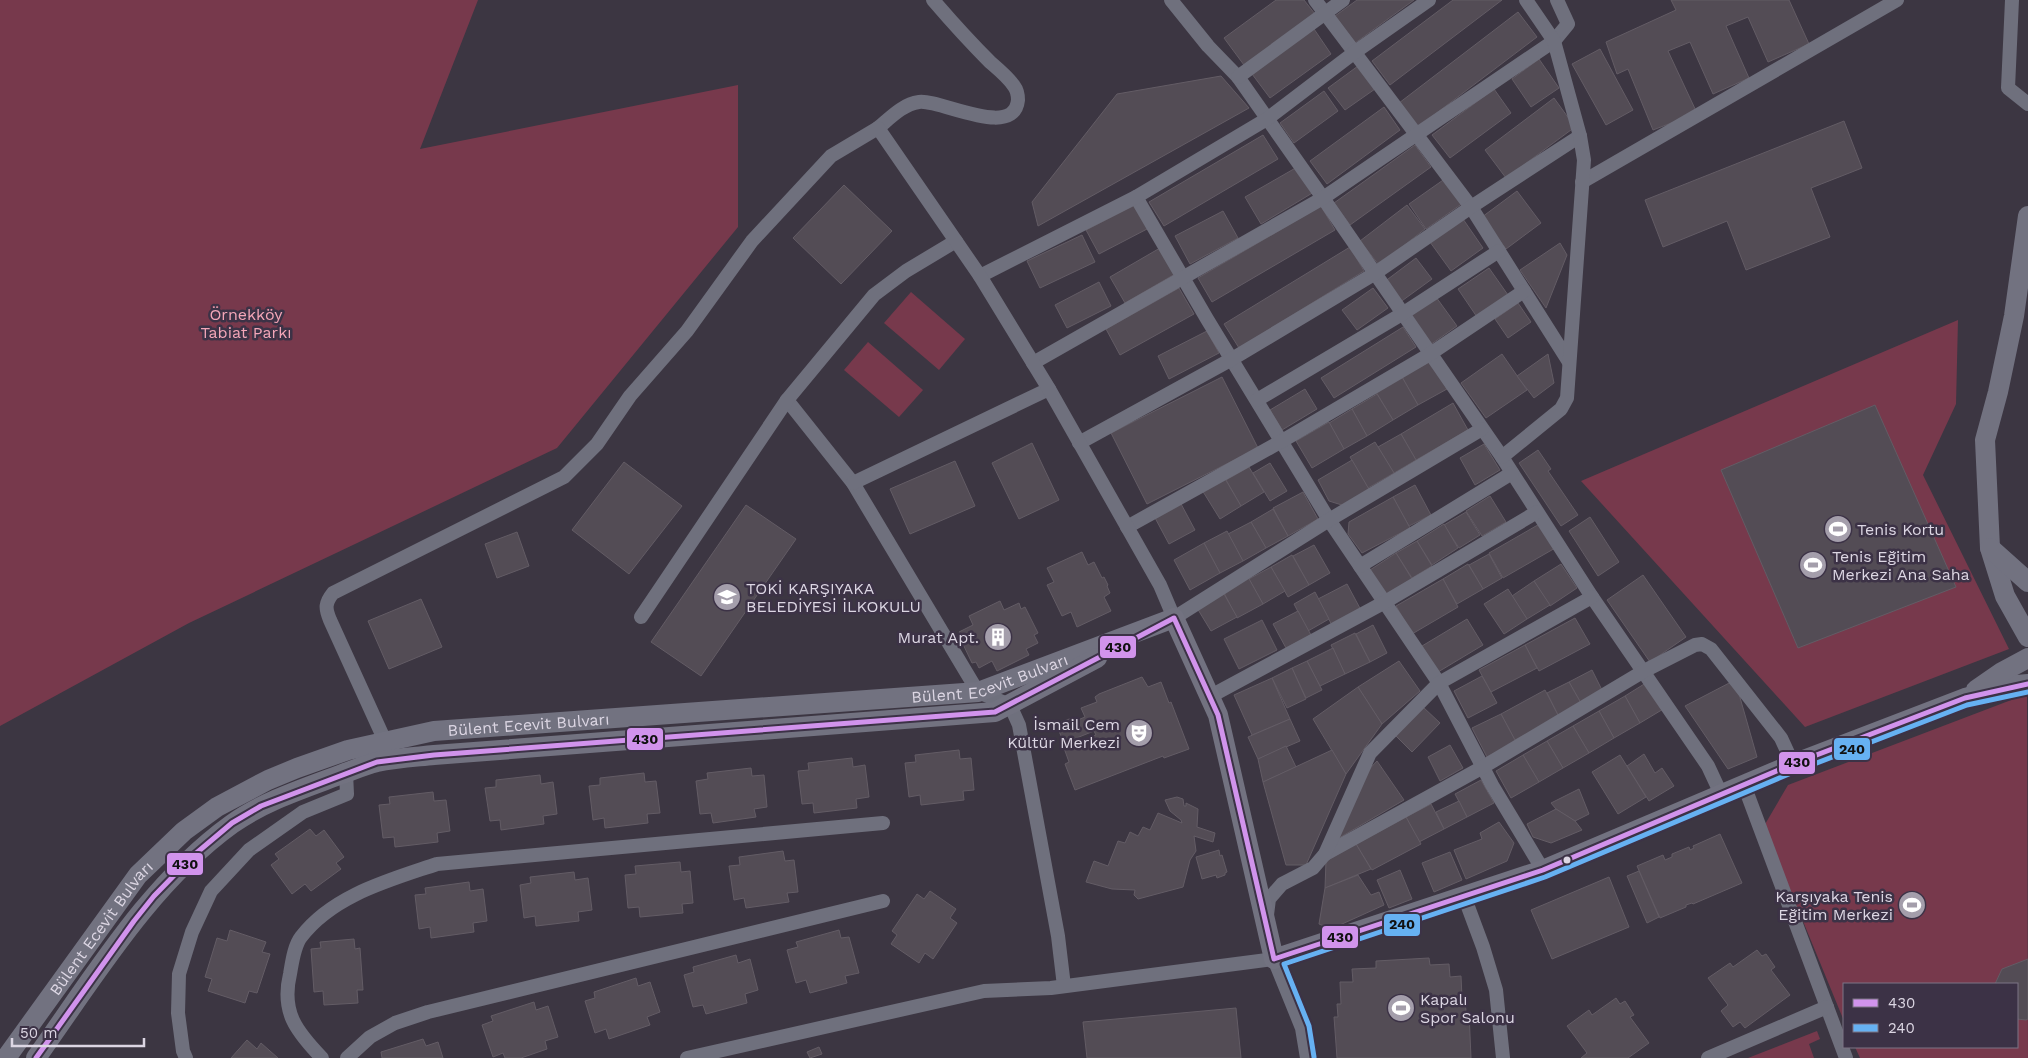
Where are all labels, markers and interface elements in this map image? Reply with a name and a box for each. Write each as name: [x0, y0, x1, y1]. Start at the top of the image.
park label: Örnekköy Tabiat Parkı: [201, 305, 291, 342]
sports icon: Tenis Kortu: [1823, 514, 1853, 544]
place label: Tenis Kortu: [1857, 520, 1944, 539]
place label: Tenis Eğitim Merkezi Ana Saha: [1832, 547, 1970, 584]
sports icon: Tenis Eğitim Merkezi Ana Saha: [1798, 550, 1828, 580]
place label: TOKİ KARŞIYAKA BELEDİYESİ İLKOKULU: [746, 579, 921, 616]
school or university icon: TOKİ KARŞIYAKA BELEDİYESİ İLKOKULU: [712, 582, 742, 612]
building icon: Murat Apt.: [983, 622, 1013, 652]
place label: Murat Apt.: [898, 628, 979, 647]
line badge: 430: [1099, 635, 1137, 659]
text: 430: [1105, 639, 1131, 655]
street label: Bülent Ecevit Bulvarı: [911, 649, 1070, 706]
street label: Bülent Ecevit Bulvarı: [447, 709, 610, 739]
place label: İsmail Cem Kültür Merkezi: [1007, 715, 1120, 752]
theatre icon: İsmail Cem Kültür Merkezi: [1124, 718, 1154, 748]
line badge: 430: [626, 727, 664, 751]
text: 430: [632, 731, 658, 747]
line badge: 240: [1833, 737, 1871, 761]
text: 240: [1839, 741, 1865, 757]
line badge: 430: [1778, 751, 1816, 775]
text: 430: [1784, 754, 1810, 770]
line badge: 430: [166, 852, 204, 876]
unlabelled marker: [1562, 855, 1572, 865]
text: 430: [172, 856, 198, 872]
street label: Bülent Ecevit Bulvarı: [45, 857, 156, 999]
place label: Karşıyaka Tenis Eğitim Merkezi: [1775, 887, 1893, 924]
sports icon: Karşıyaka Tenis Eğitim Merkezi: [1897, 890, 1927, 920]
line badge: 240: [1383, 913, 1421, 937]
text: 240: [1389, 916, 1415, 932]
line badge: 430: [1321, 925, 1359, 949]
text: 430: [1327, 929, 1353, 945]
legend: [1843, 983, 2018, 1048]
place label: Kapalı Spor Salonu: [1420, 990, 1515, 1027]
sports icon: Kapalı Spor Salonu: [1386, 993, 1416, 1023]
text: 430: [1888, 994, 1915, 1012]
scale bar: [12, 1016, 145, 1048]
text: 240: [1888, 1019, 1915, 1037]
text: 50 m: [20, 1024, 57, 1042]

